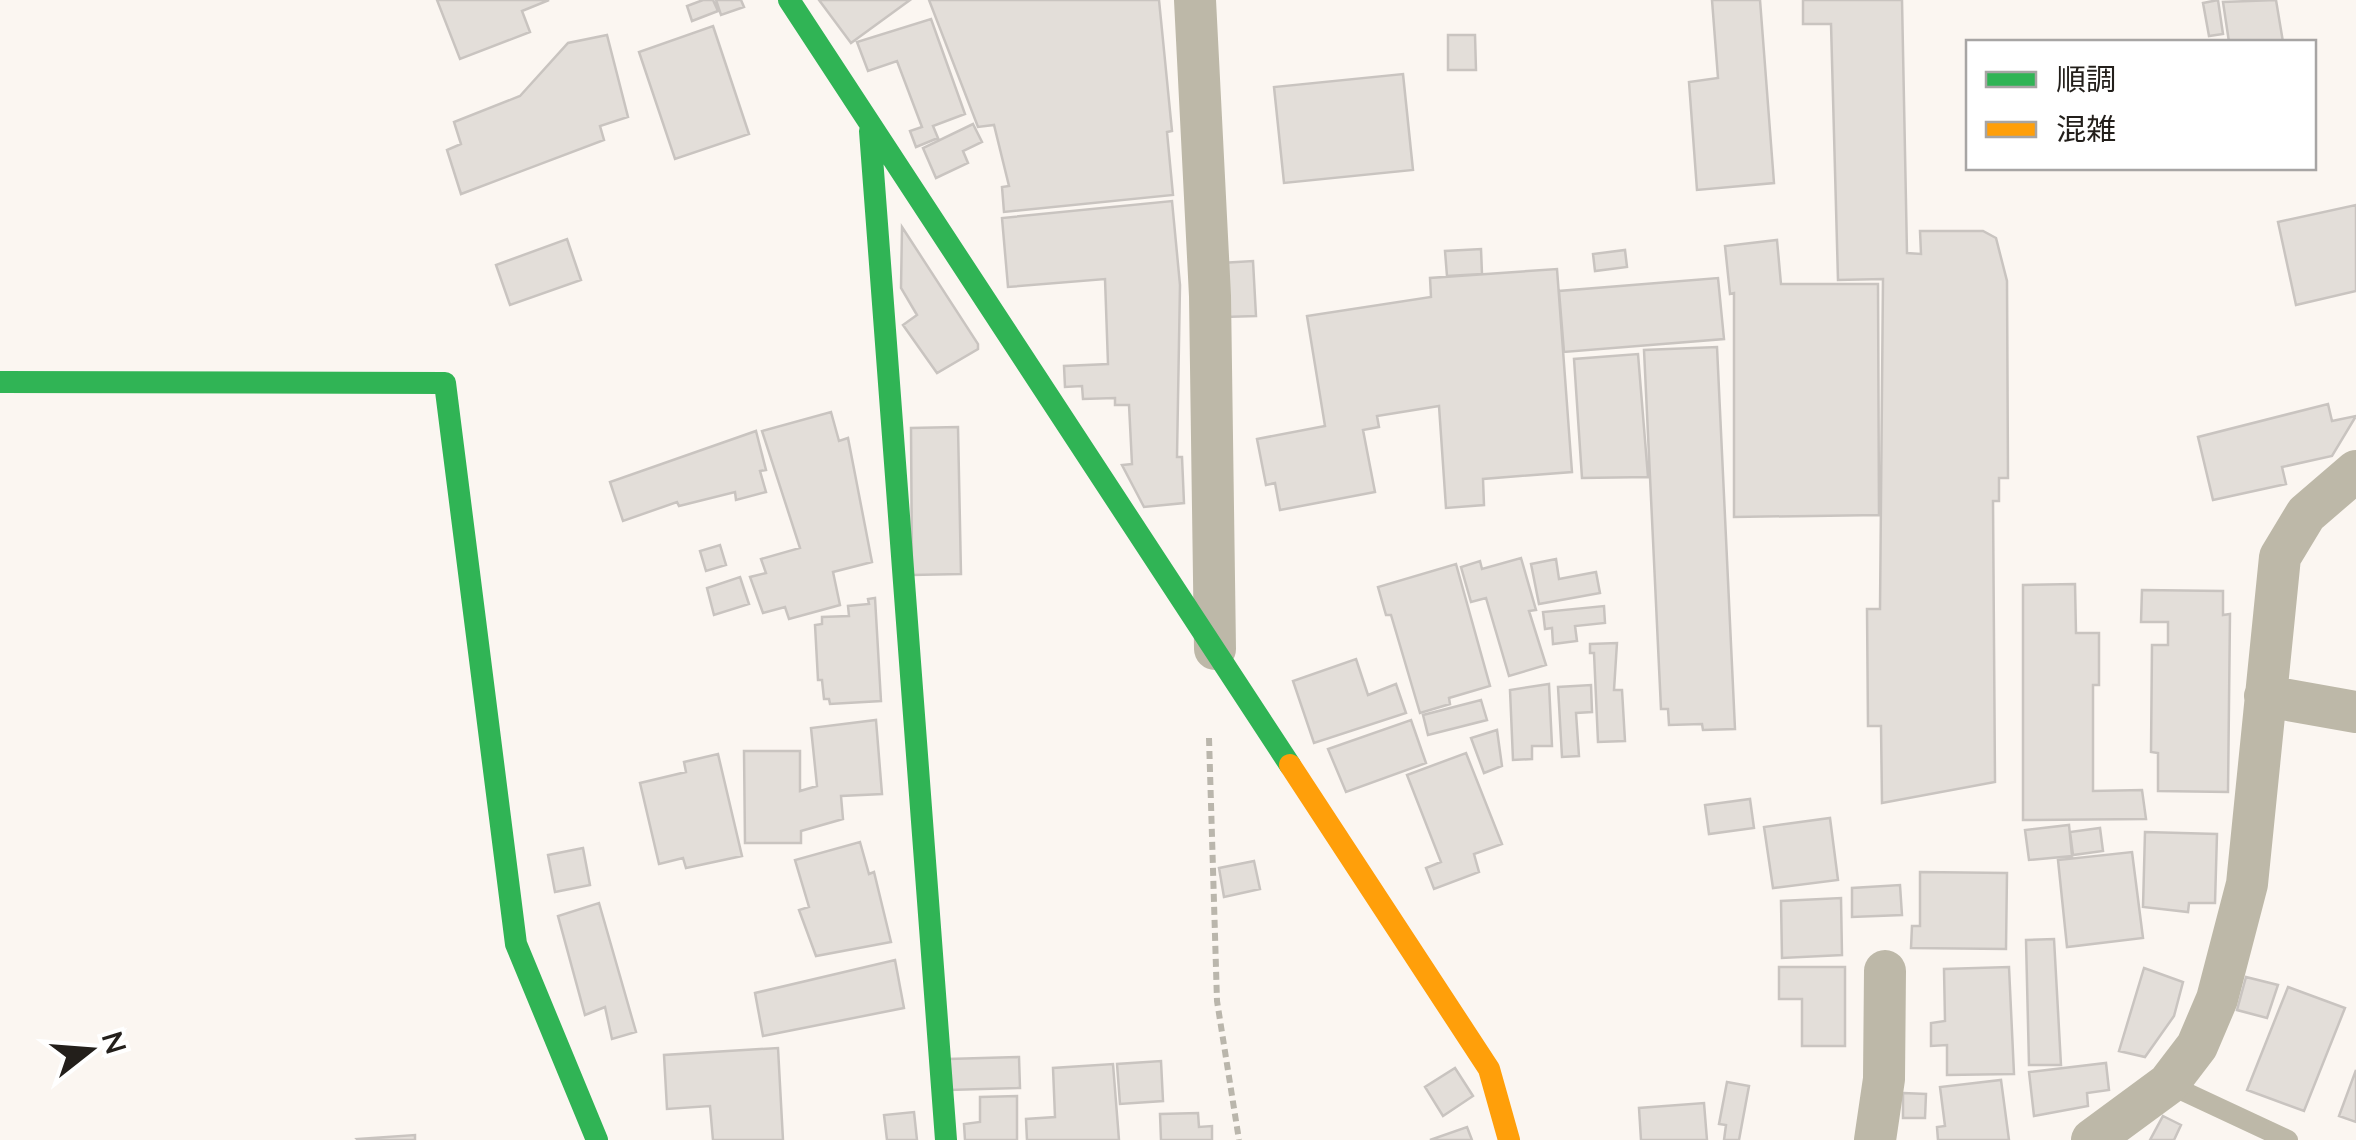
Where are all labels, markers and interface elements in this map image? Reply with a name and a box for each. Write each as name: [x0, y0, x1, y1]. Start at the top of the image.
legend: [1966, 40, 2316, 170]
text: 順調: [2056, 60, 2116, 96]
text: 混雑: [2056, 110, 2116, 146]
north arrow: [40, 1000, 140, 1100]
text: N: [95, 1027, 134, 1058]

